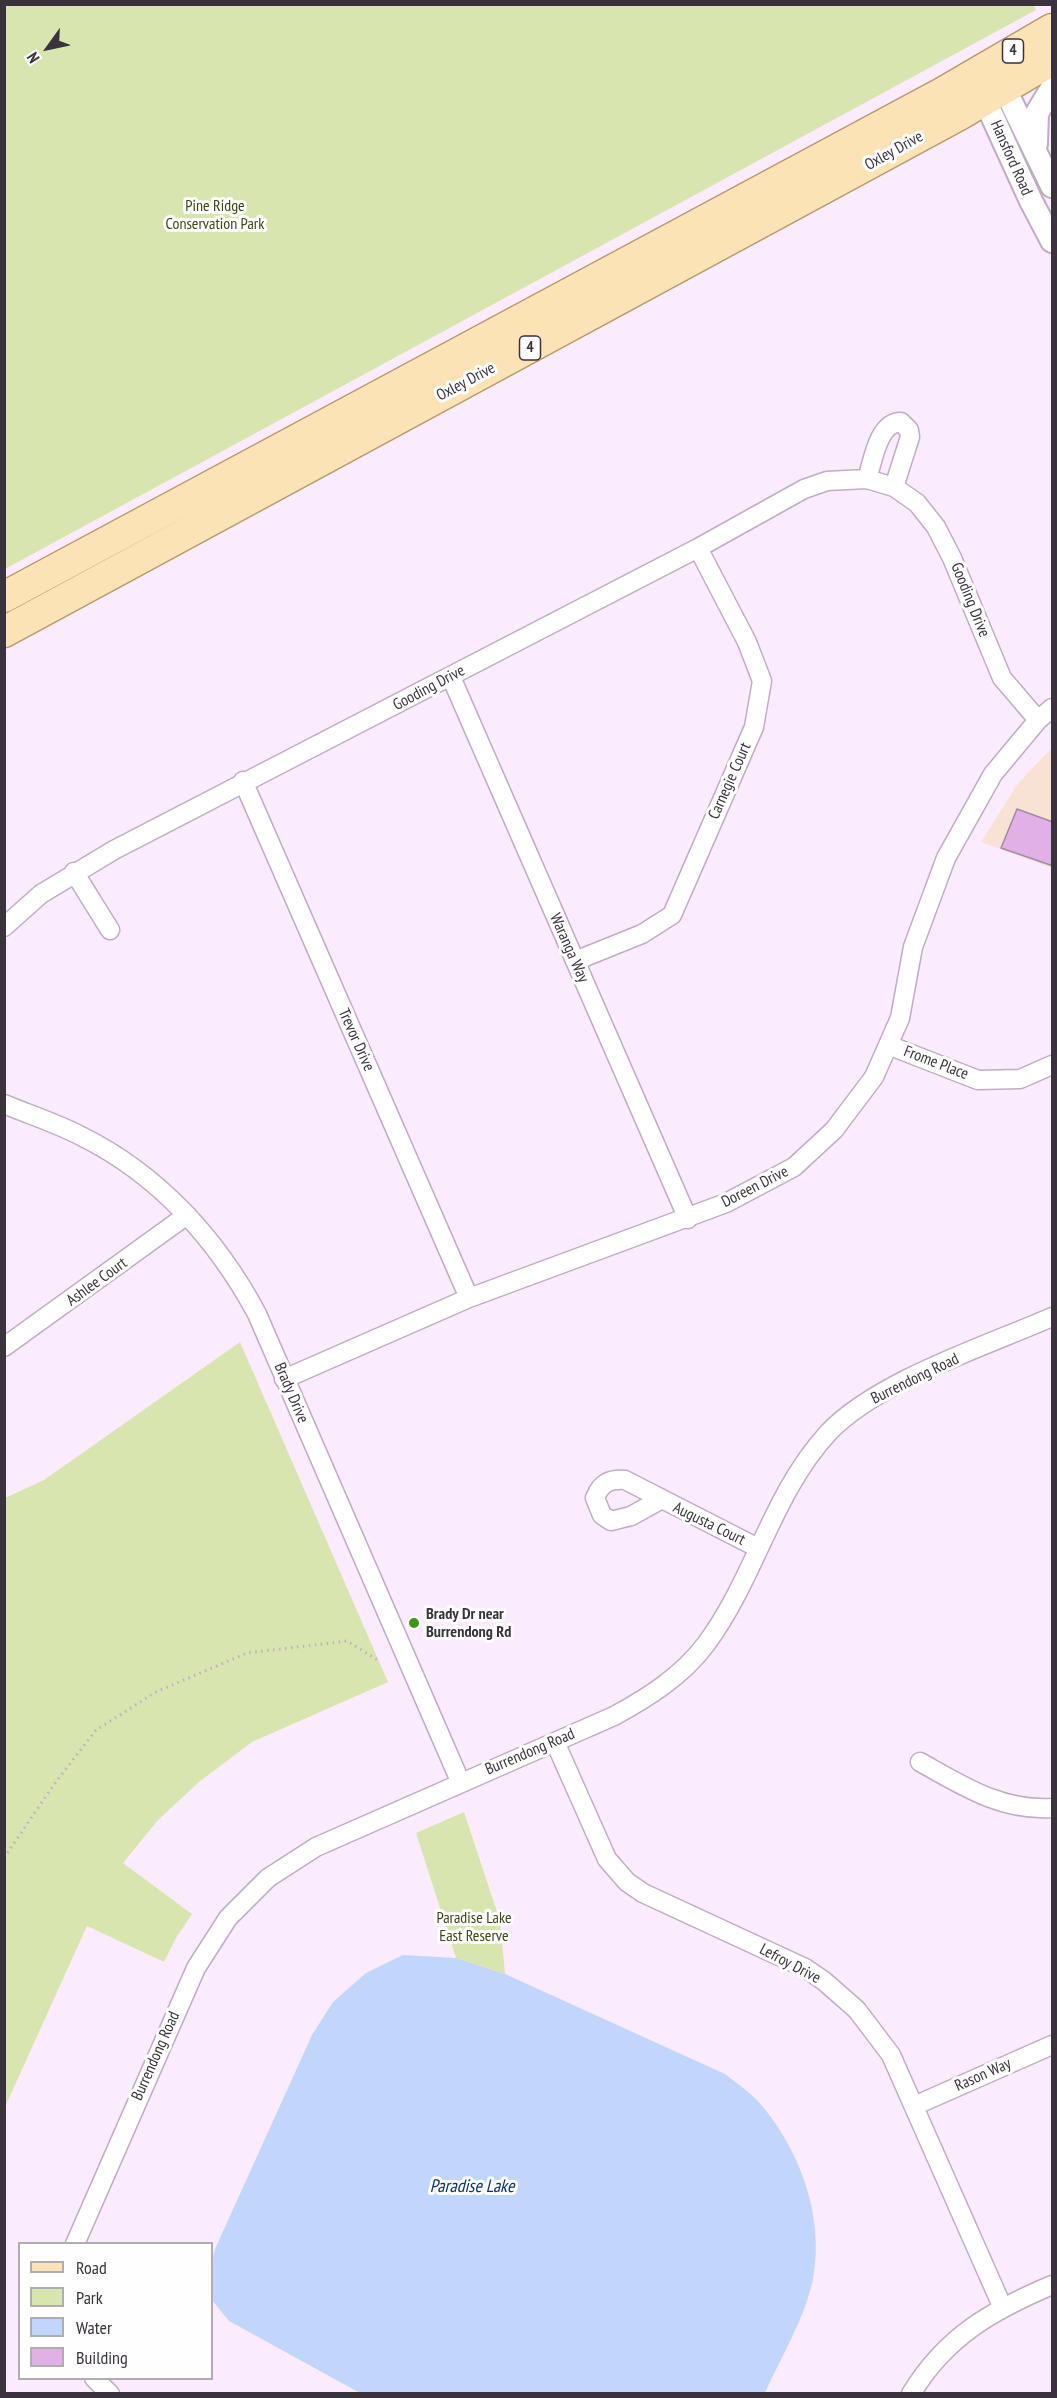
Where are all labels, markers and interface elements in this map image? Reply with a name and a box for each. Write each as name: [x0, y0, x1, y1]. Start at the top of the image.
north arrow: [18, 18, 78, 78]
road number: 4: [1002, 39, 1024, 63]
text: N: [22, 49, 44, 67]
street label: Hansford Road: [986, 117, 1036, 199]
street label: Oxley Drive: [862, 127, 926, 175]
park label: Pine Ridge Conservation Park: [166, 196, 264, 234]
road number: 4: [520, 336, 540, 360]
street label: Oxley Drive: [433, 359, 499, 405]
street label: Gooding Drive: [946, 560, 994, 640]
street label: Gooding Drive: [390, 661, 468, 715]
street label: Carnegie Court: [705, 740, 755, 822]
street label: Waranga Way: [545, 910, 593, 986]
street label: Trevor Drive: [334, 1006, 378, 1074]
street label: Frome Place: [901, 1042, 971, 1084]
street label: Doreen Drive: [718, 1162, 792, 1212]
street label: Ashlee Court: [63, 1254, 131, 1310]
street label: Burrendong Road: [868, 1349, 962, 1409]
street label: Brady Drive: [270, 1360, 312, 1426]
street label: Augusta Court: [670, 1498, 748, 1550]
place label: Brady Dr near Burrendong Rd: [426, 1604, 511, 1642]
marker: Brady Dr near Burrendong Rd: [407, 1616, 421, 1630]
street label: Burrendong Road: [482, 1725, 578, 1779]
park label: Paradise Lake East Reserve: [436, 1908, 512, 1946]
street label: Lefroy Drive: [756, 1940, 824, 1988]
street label: Burrendong Road: [128, 2009, 184, 2103]
street label: Rason Way: [952, 2054, 1014, 2096]
water label: Paradise Lake: [430, 2176, 514, 2198]
legend: [18, 2242, 213, 2380]
text: Road: [76, 2256, 107, 2279]
text: Park: [76, 2286, 103, 2309]
text: Water: [76, 2316, 112, 2339]
text: Building: [76, 2346, 128, 2369]

